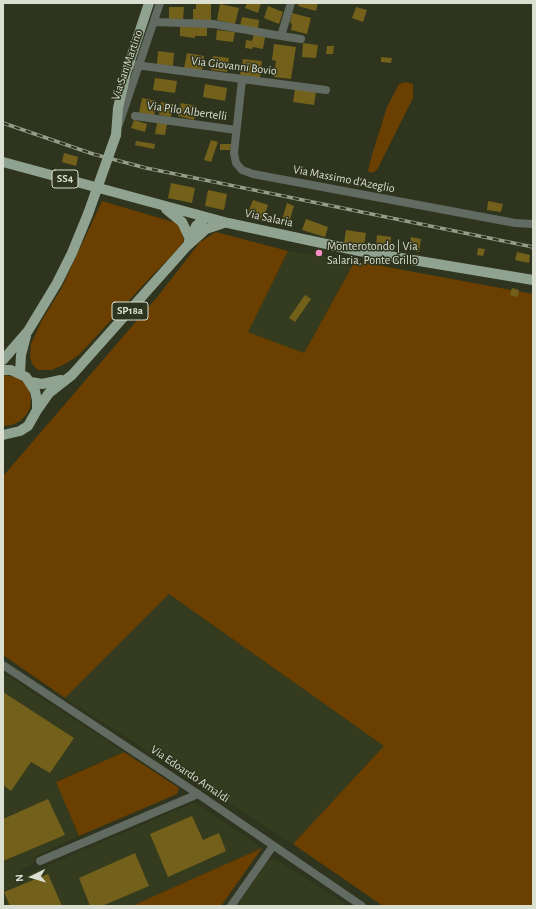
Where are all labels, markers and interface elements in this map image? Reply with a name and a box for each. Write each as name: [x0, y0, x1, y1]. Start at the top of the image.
street label: Via San Martino: [108, 28, 146, 102]
street label: Via Giovanni Bovio: [190, 54, 278, 78]
street label: Via Pilo Albertelli: [146, 98, 228, 124]
street label: Via Massimo d'Azeglio: [292, 162, 396, 196]
road number: SS4: [52, 170, 78, 188]
street label: Via Salaria: [244, 206, 294, 230]
place label: Monterotondo | Via Salaria, Ponte Grillo: [327, 239, 418, 267]
marker: Monterotondo | Via Salaria, Ponte Grillo: [314, 248, 324, 258]
road number: SP18a: [112, 302, 148, 320]
street label: Via Edoardo Amaldi: [148, 742, 232, 806]
north arrow: [12, 857, 52, 897]
text: N: [14, 874, 25, 882]

